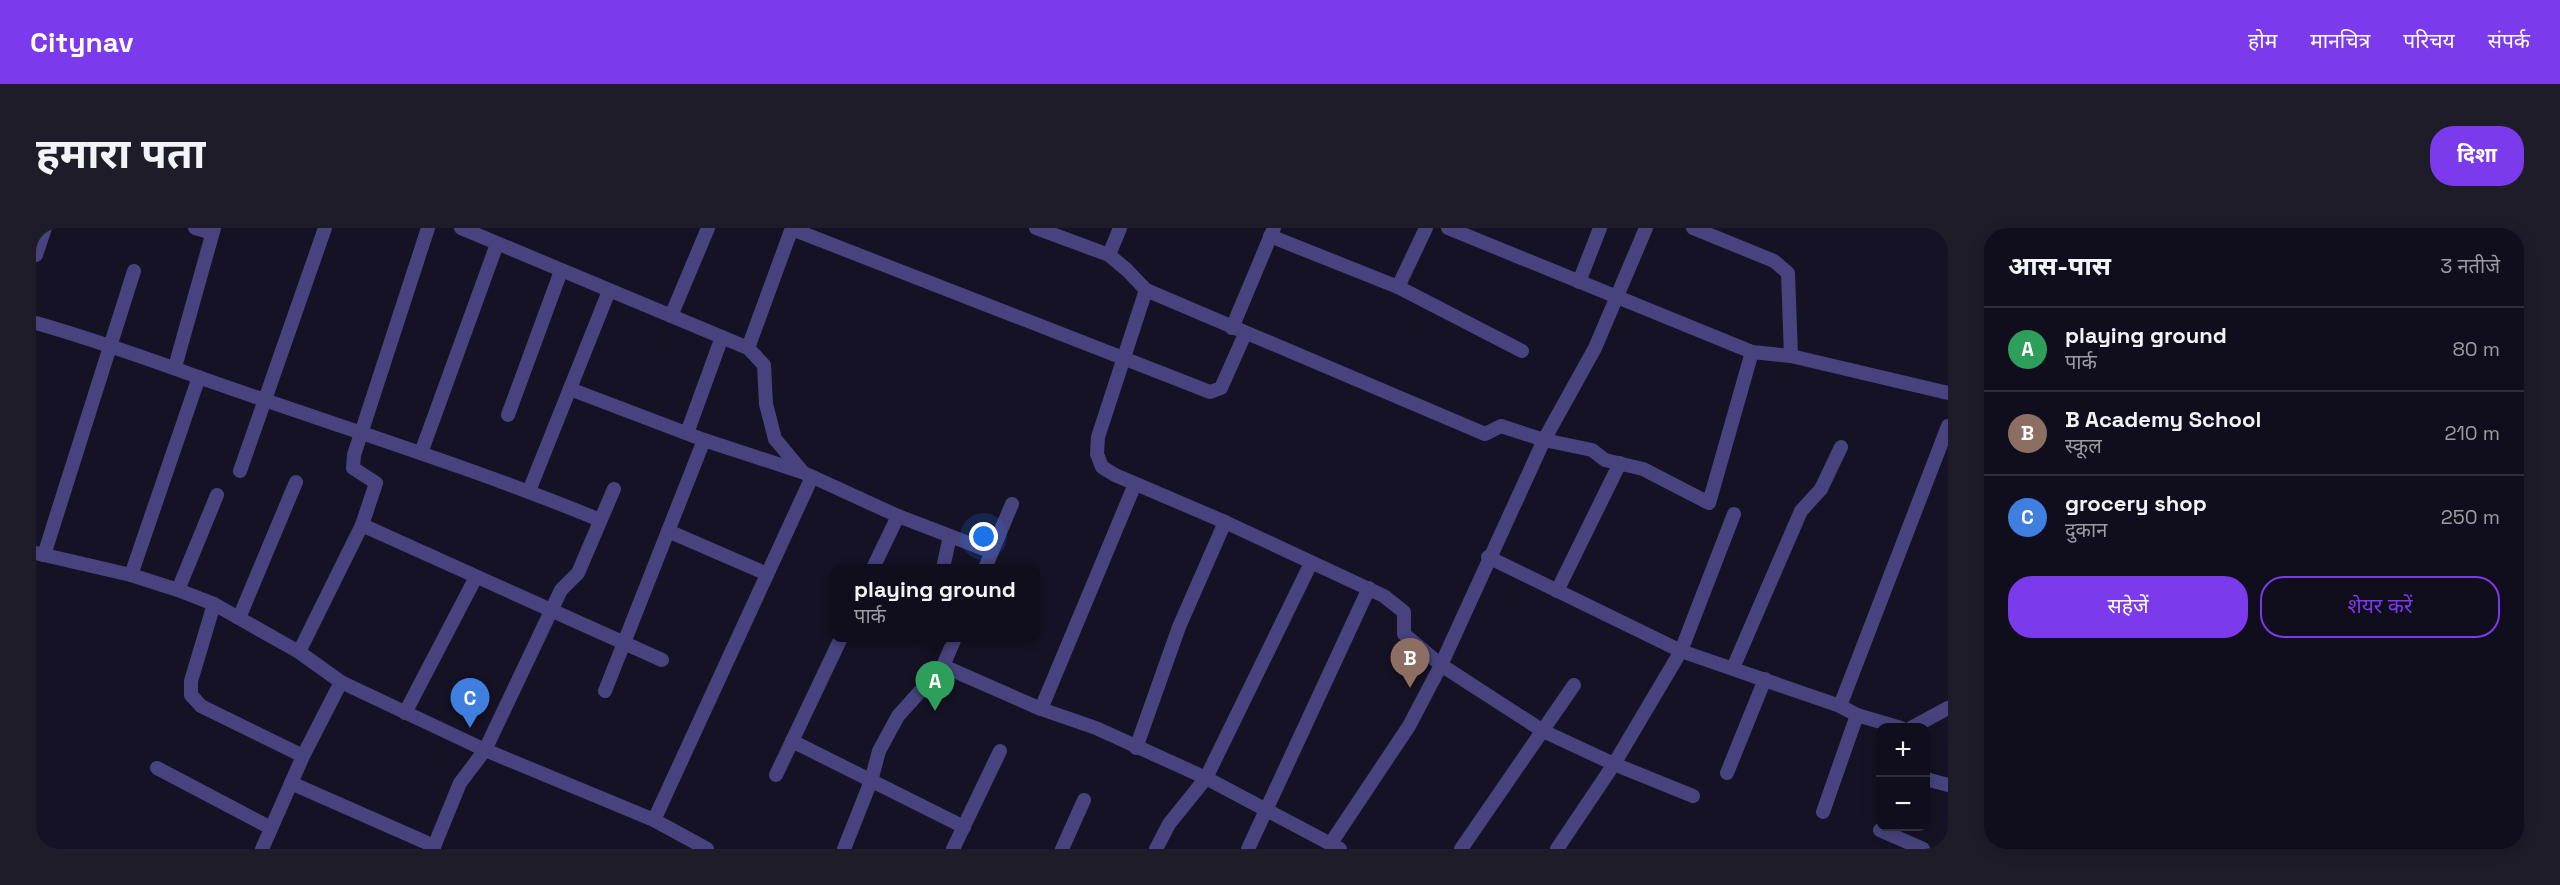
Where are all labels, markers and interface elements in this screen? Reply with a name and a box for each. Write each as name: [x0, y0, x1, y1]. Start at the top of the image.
text: Citynav: [30, 24, 134, 60]
text: होम: [2248, 27, 2277, 54]
text: मानचित्र: [2310, 27, 2370, 54]
text: परिचय: [2403, 27, 2455, 54]
text: संपर्क: [2488, 27, 2530, 54]
button: दिशा: [2430, 126, 2524, 186]
text: हमारा पता: [36, 127, 205, 180]
text: आस-पास: [2008, 249, 2111, 283]
text: 3 नतीजे: [2440, 253, 2500, 279]
text: playing ground: [2065, 321, 2227, 349]
text: A: [2021, 336, 2034, 362]
text: 80 m: [2452, 336, 2500, 362]
text: पार्क: [2065, 349, 2097, 375]
text: B Academy School: [2065, 405, 2261, 433]
text: B: [2021, 420, 2034, 446]
text: 210 m: [2444, 420, 2500, 446]
text: स्कूल: [2065, 433, 2102, 459]
text: grocery shop: [2065, 489, 2207, 517]
text: C: [2021, 504, 2034, 530]
text: 250 m: [2441, 504, 2500, 530]
text: दुकान: [2065, 517, 2107, 543]
your location: [969, 522, 998, 551]
popup: [830, 564, 1040, 642]
text: playing ground: [854, 575, 1016, 603]
button: सहेजें: [2008, 576, 2248, 638]
button: शेयर करें: [2260, 576, 2500, 638]
text: पार्क: [854, 603, 886, 629]
pin: B: [1390, 638, 1430, 688]
pin: A: [916, 662, 954, 711]
pin: C: [450, 678, 490, 728]
map controls: [1876, 723, 1930, 831]
button: +: [1876, 723, 1930, 777]
button: −: [1876, 777, 1930, 831]

